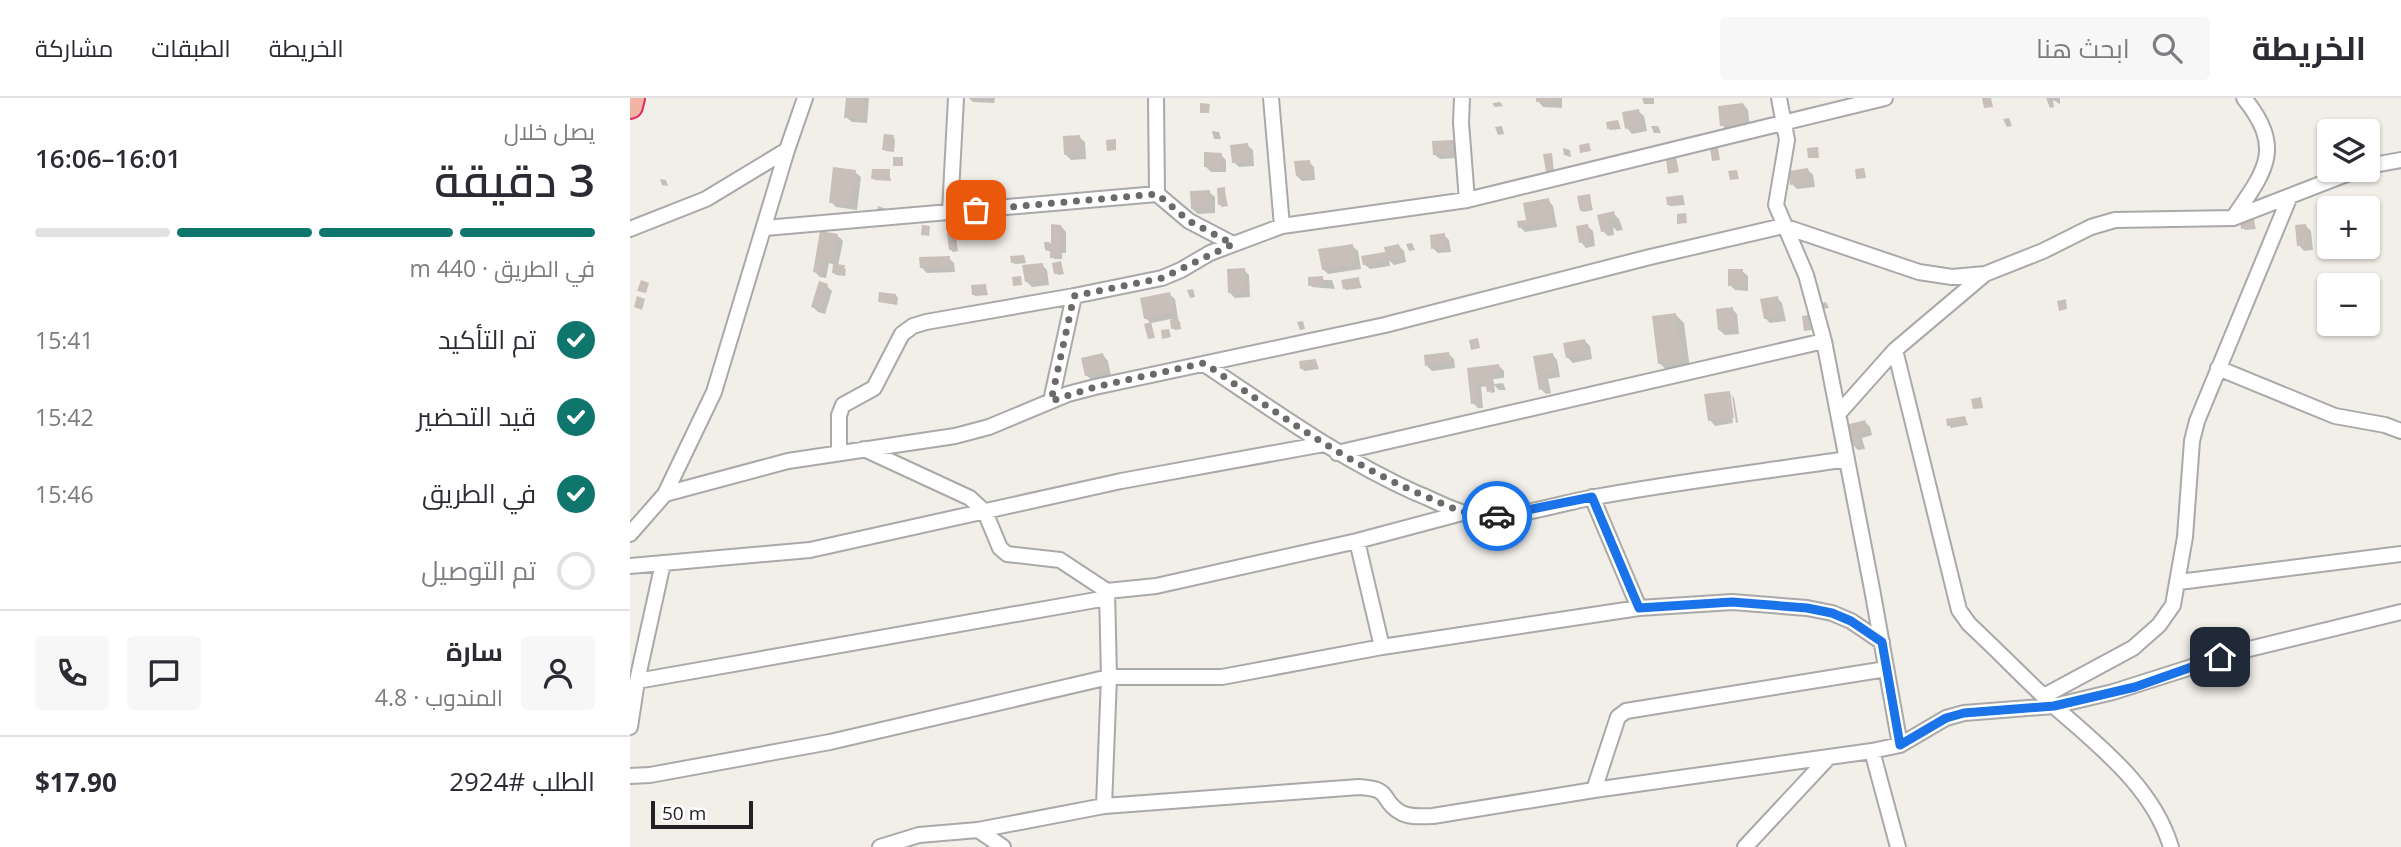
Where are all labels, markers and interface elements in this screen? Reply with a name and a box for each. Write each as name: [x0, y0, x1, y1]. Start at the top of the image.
search box: [1720, 17, 2210, 80]
text: الخريطة: [2252, 25, 2366, 70]
icon: search: [2148, 29, 2186, 67]
text: ابحث هنا: [2036, 30, 2130, 66]
text: مشاركة: [35, 31, 113, 64]
text: الطبقات: [151, 31, 231, 64]
text: الخريطة: [269, 31, 344, 64]
text: يصل خلال: [504, 115, 595, 147]
map controls: [2317, 119, 2380, 336]
button: layers: [2317, 119, 2380, 182]
text: 16:01–16:06: [35, 140, 181, 176]
text: 3 دقيقة: [434, 148, 595, 210]
pin: [946, 180, 1006, 240]
icon: bag: [957, 191, 995, 229]
button: +: [2317, 196, 2380, 259]
text: في الطريق · 440 m: [409, 252, 595, 284]
button: −: [2317, 273, 2380, 336]
text: تم التأكيد: [438, 321, 536, 357]
icon: check: [557, 321, 595, 359]
text: 15:41: [35, 324, 94, 356]
text: قيد التحضير: [417, 398, 536, 434]
icon: check: [557, 398, 595, 436]
text: 15:42: [35, 401, 94, 433]
text: في الطريق: [422, 475, 536, 511]
icon: check: [557, 475, 595, 513]
text: 15:46: [35, 478, 94, 510]
courier: [1462, 481, 1532, 551]
icon: car: [1478, 497, 1516, 535]
text: تم التوصيل: [421, 552, 536, 588]
pin: [2190, 627, 2250, 687]
text: سارة: [446, 633, 503, 669]
button: phone: [35, 636, 109, 710]
button: chat: [127, 636, 201, 710]
button: person: [521, 636, 595, 710]
icon: home: [2201, 638, 2239, 676]
text: المندوب · 4.8: [375, 681, 503, 713]
text: الطلب #2924: [449, 763, 595, 799]
text: $17.90: [35, 764, 117, 800]
scale bar: [651, 798, 752, 830]
text: 50 m: [662, 800, 706, 826]

